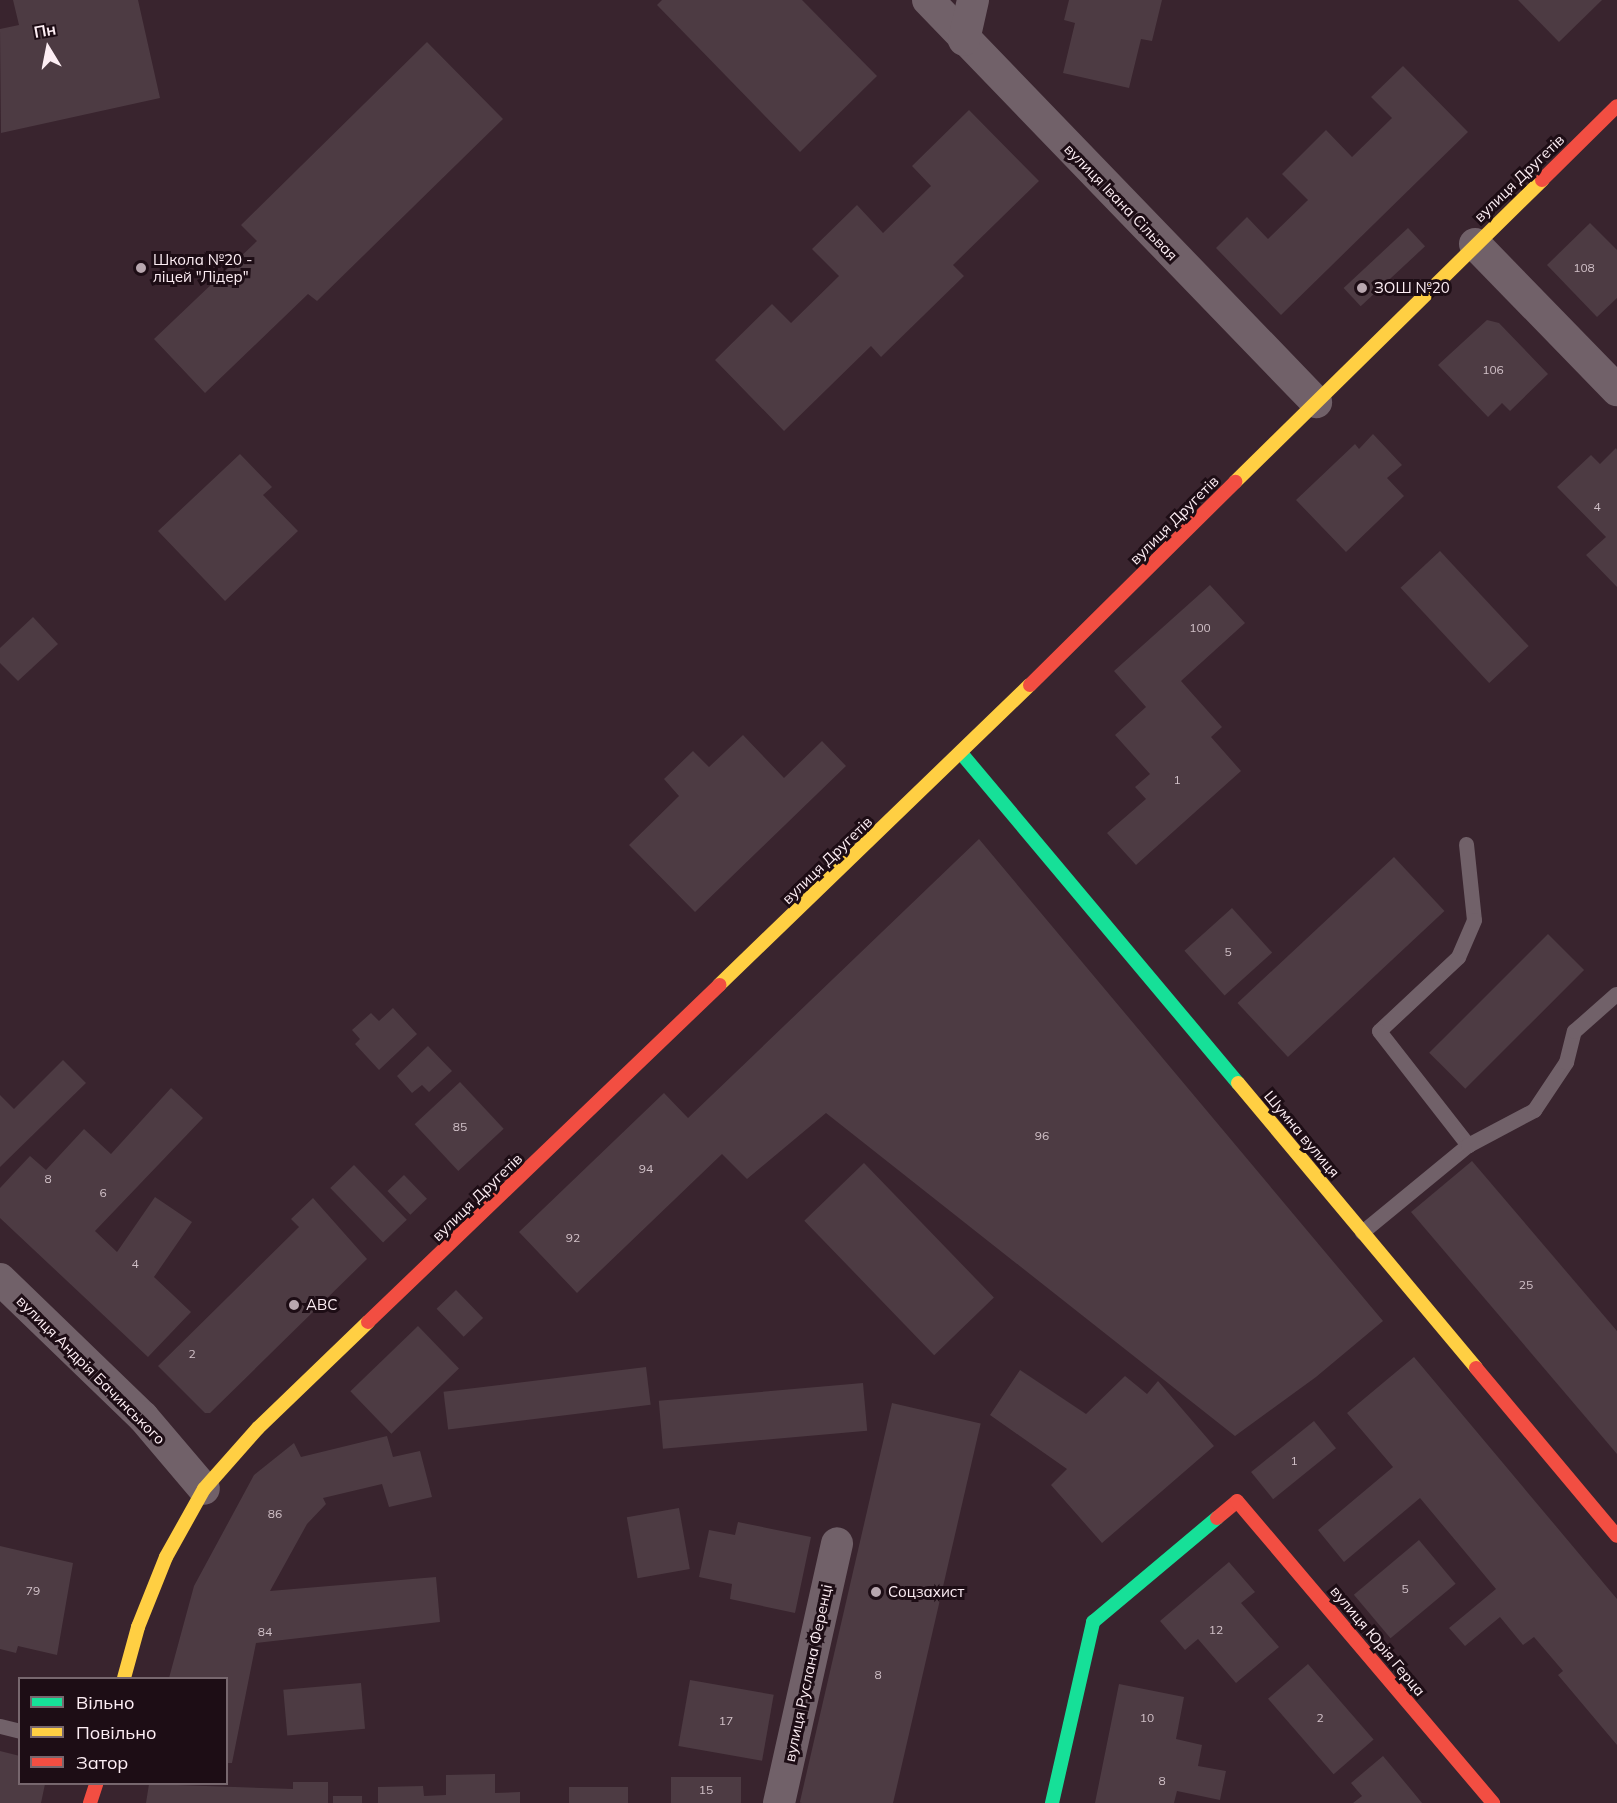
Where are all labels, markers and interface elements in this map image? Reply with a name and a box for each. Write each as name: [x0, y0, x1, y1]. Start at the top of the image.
north arrow: [18, 18, 78, 78]
text: Пн: [32, 18, 58, 42]
street label: вулиця Другетів: [1470, 130, 1568, 226]
street label: вулиця Івана Сільвая: [1061, 140, 1181, 264]
place label: Школа №20 - ліцей "Лідер": [153, 250, 252, 285]
marker: Школа №20 - ліцей "Лідер": [134, 261, 148, 275]
house number: 108: [1573, 261, 1595, 275]
place label: ЗОШ №20: [1374, 279, 1450, 297]
marker: ЗОШ №20: [1355, 281, 1369, 295]
house number: 106: [1482, 363, 1504, 377]
street label: вулиця Другетів: [1126, 472, 1222, 568]
house number: 4: [1593, 500, 1601, 514]
house number: 100: [1189, 621, 1211, 635]
house number: 1: [1173, 773, 1181, 787]
street label: вулиця Другетів: [778, 812, 876, 908]
house number: 5: [1224, 945, 1232, 959]
street label: Шумна вулиця: [1261, 1087, 1343, 1181]
house number: 85: [453, 1120, 467, 1134]
house number: 96: [1035, 1129, 1049, 1143]
street label: вулиця Другетів: [428, 1149, 526, 1245]
house number: 94: [639, 1162, 653, 1176]
house number: 8: [44, 1172, 52, 1186]
house number: 6: [99, 1186, 107, 1200]
house number: 92: [566, 1231, 580, 1245]
house number: 4: [131, 1257, 139, 1271]
house number: 25: [1519, 1278, 1533, 1292]
street label: вулиця Андрія Бачинського: [13, 1292, 169, 1448]
place label: АВС: [306, 1296, 337, 1314]
marker: АВС: [287, 1298, 301, 1312]
house number: 2: [188, 1347, 196, 1361]
house number: 1: [1290, 1454, 1298, 1468]
house number: 86: [268, 1507, 282, 1521]
street label: вулиця Юрія Герца: [1327, 1582, 1429, 1700]
house number: 5: [1401, 1582, 1409, 1596]
street label: вулиця Руслана Ференці: [780, 1583, 836, 1763]
place label: Соцзахист: [888, 1583, 964, 1601]
house number: 79: [26, 1584, 40, 1598]
marker: Соцзахист: [869, 1585, 883, 1599]
house number: 12: [1209, 1623, 1223, 1637]
house number: 84: [258, 1625, 272, 1639]
house number: 8: [874, 1668, 882, 1682]
legend: [18, 1677, 228, 1785]
text: Вільно: [76, 1691, 134, 1714]
house number: 10: [1140, 1711, 1154, 1725]
house number: 2: [1316, 1711, 1324, 1725]
house number: 17: [719, 1714, 733, 1728]
text: Повільно: [76, 1721, 156, 1744]
text: Затор: [76, 1751, 128, 1774]
house number: 8: [1158, 1774, 1166, 1788]
house number: 15: [699, 1783, 713, 1797]

